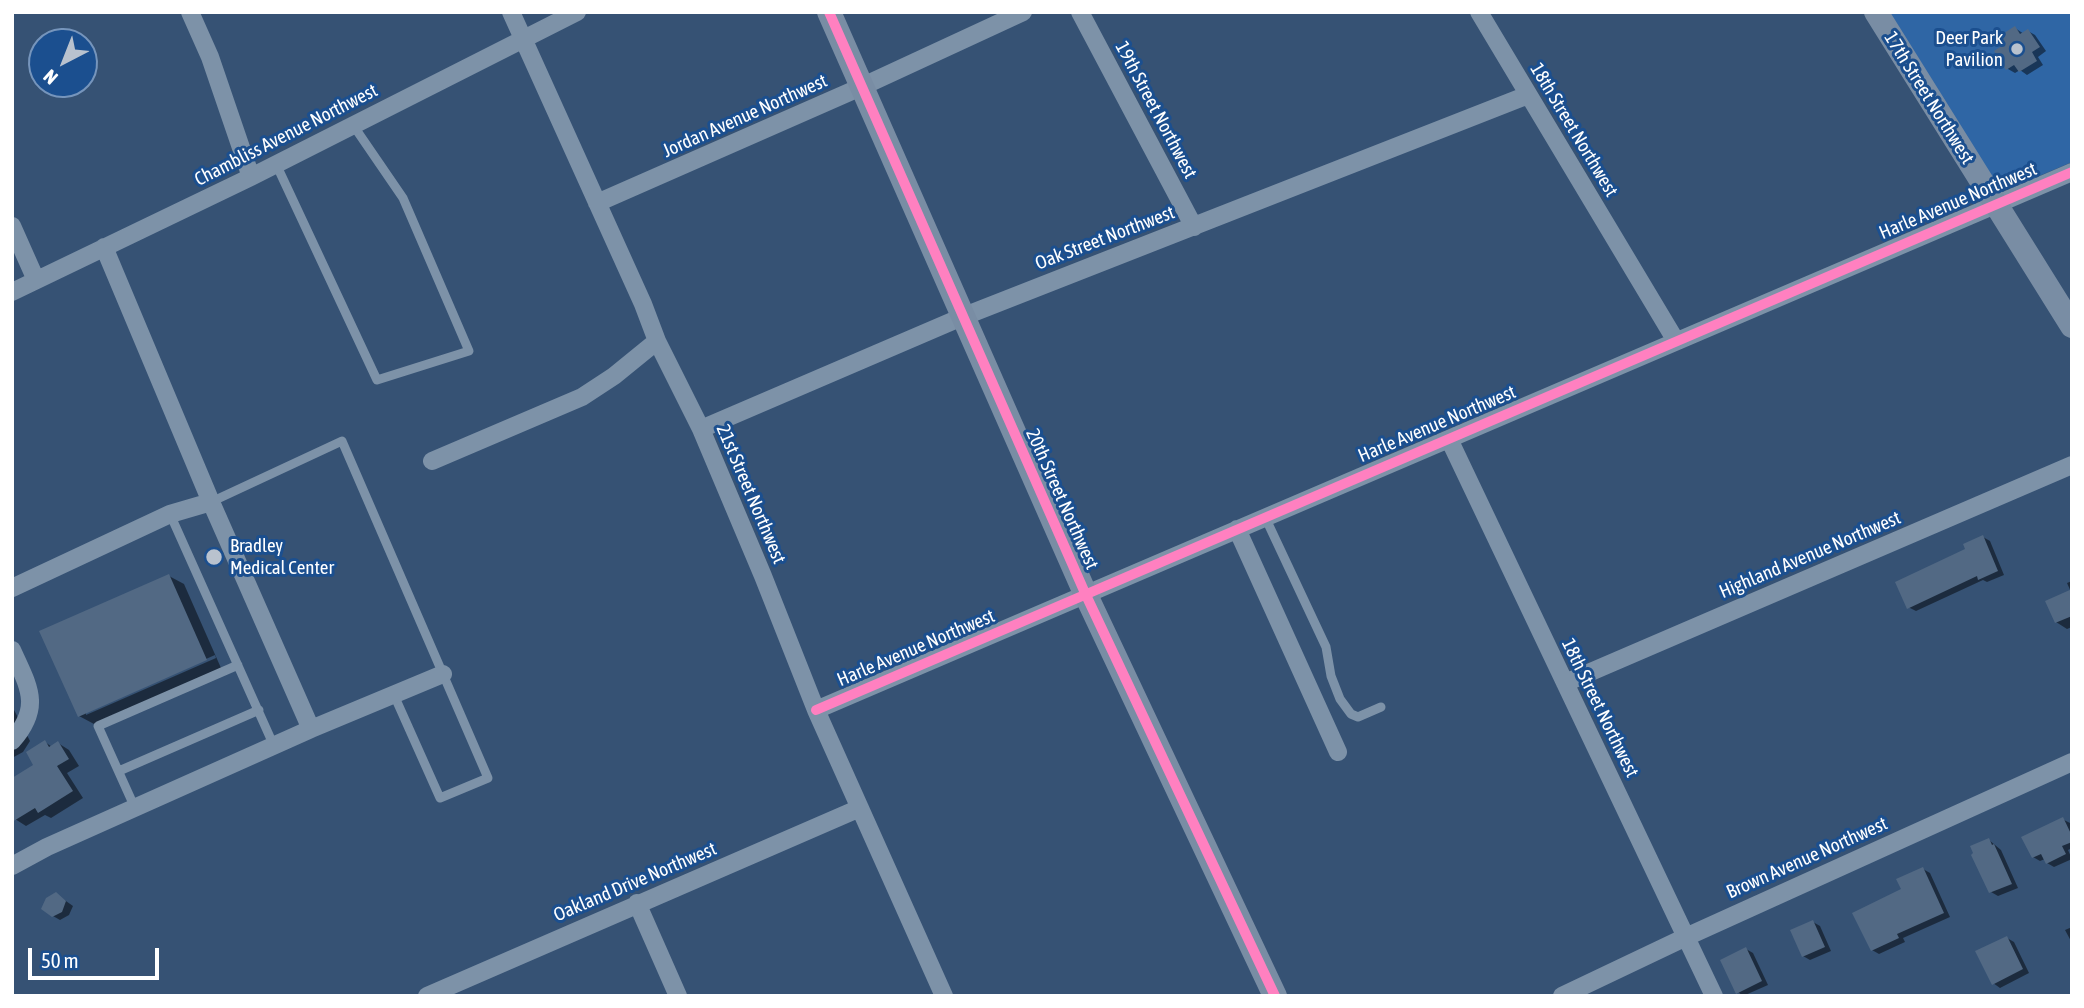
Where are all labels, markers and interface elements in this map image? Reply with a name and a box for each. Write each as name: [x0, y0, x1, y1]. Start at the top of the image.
place label: Deer Park Pavilion: [1935, 27, 2003, 71]
north arrow: [28, 28, 98, 98]
street label: 17th Street Northwest: [1879, 28, 1979, 168]
street label: 19th Street Northwest: [1110, 38, 1202, 182]
marker: Deer Park Pavilion: [2009, 41, 2025, 57]
street label: 18th Street Northwest: [1525, 59, 1623, 201]
text: N: [39, 65, 62, 89]
street label: Jordan Avenue Northwest: [659, 69, 831, 163]
street label: Chambliss Avenue Northwest: [191, 79, 381, 191]
street label: Harle Avenue Northwest: [1876, 157, 2040, 245]
street label: Oak Street Northwest: [1032, 201, 1178, 275]
street label: Harle Avenue Northwest: [1355, 380, 1519, 468]
street label: 21st Street Northwest: [711, 421, 791, 567]
street label: 20th Street Northwest: [1021, 425, 1103, 573]
street label: Highland Avenue Northwest: [1716, 506, 1904, 604]
place label: Bradley Medical Center: [230, 535, 334, 579]
marker: Bradley Medical Center: [204, 547, 224, 567]
street label: Harle Avenue Northwest: [834, 604, 998, 692]
street label: 18th Street Northwest: [1557, 635, 1643, 781]
street label: Brown Avenue Northwest: [1723, 812, 1891, 904]
street label: Oakland Drive Northwest: [550, 837, 720, 927]
scale bar: [32, 934, 163, 978]
text: 50 m: [41, 948, 79, 972]

